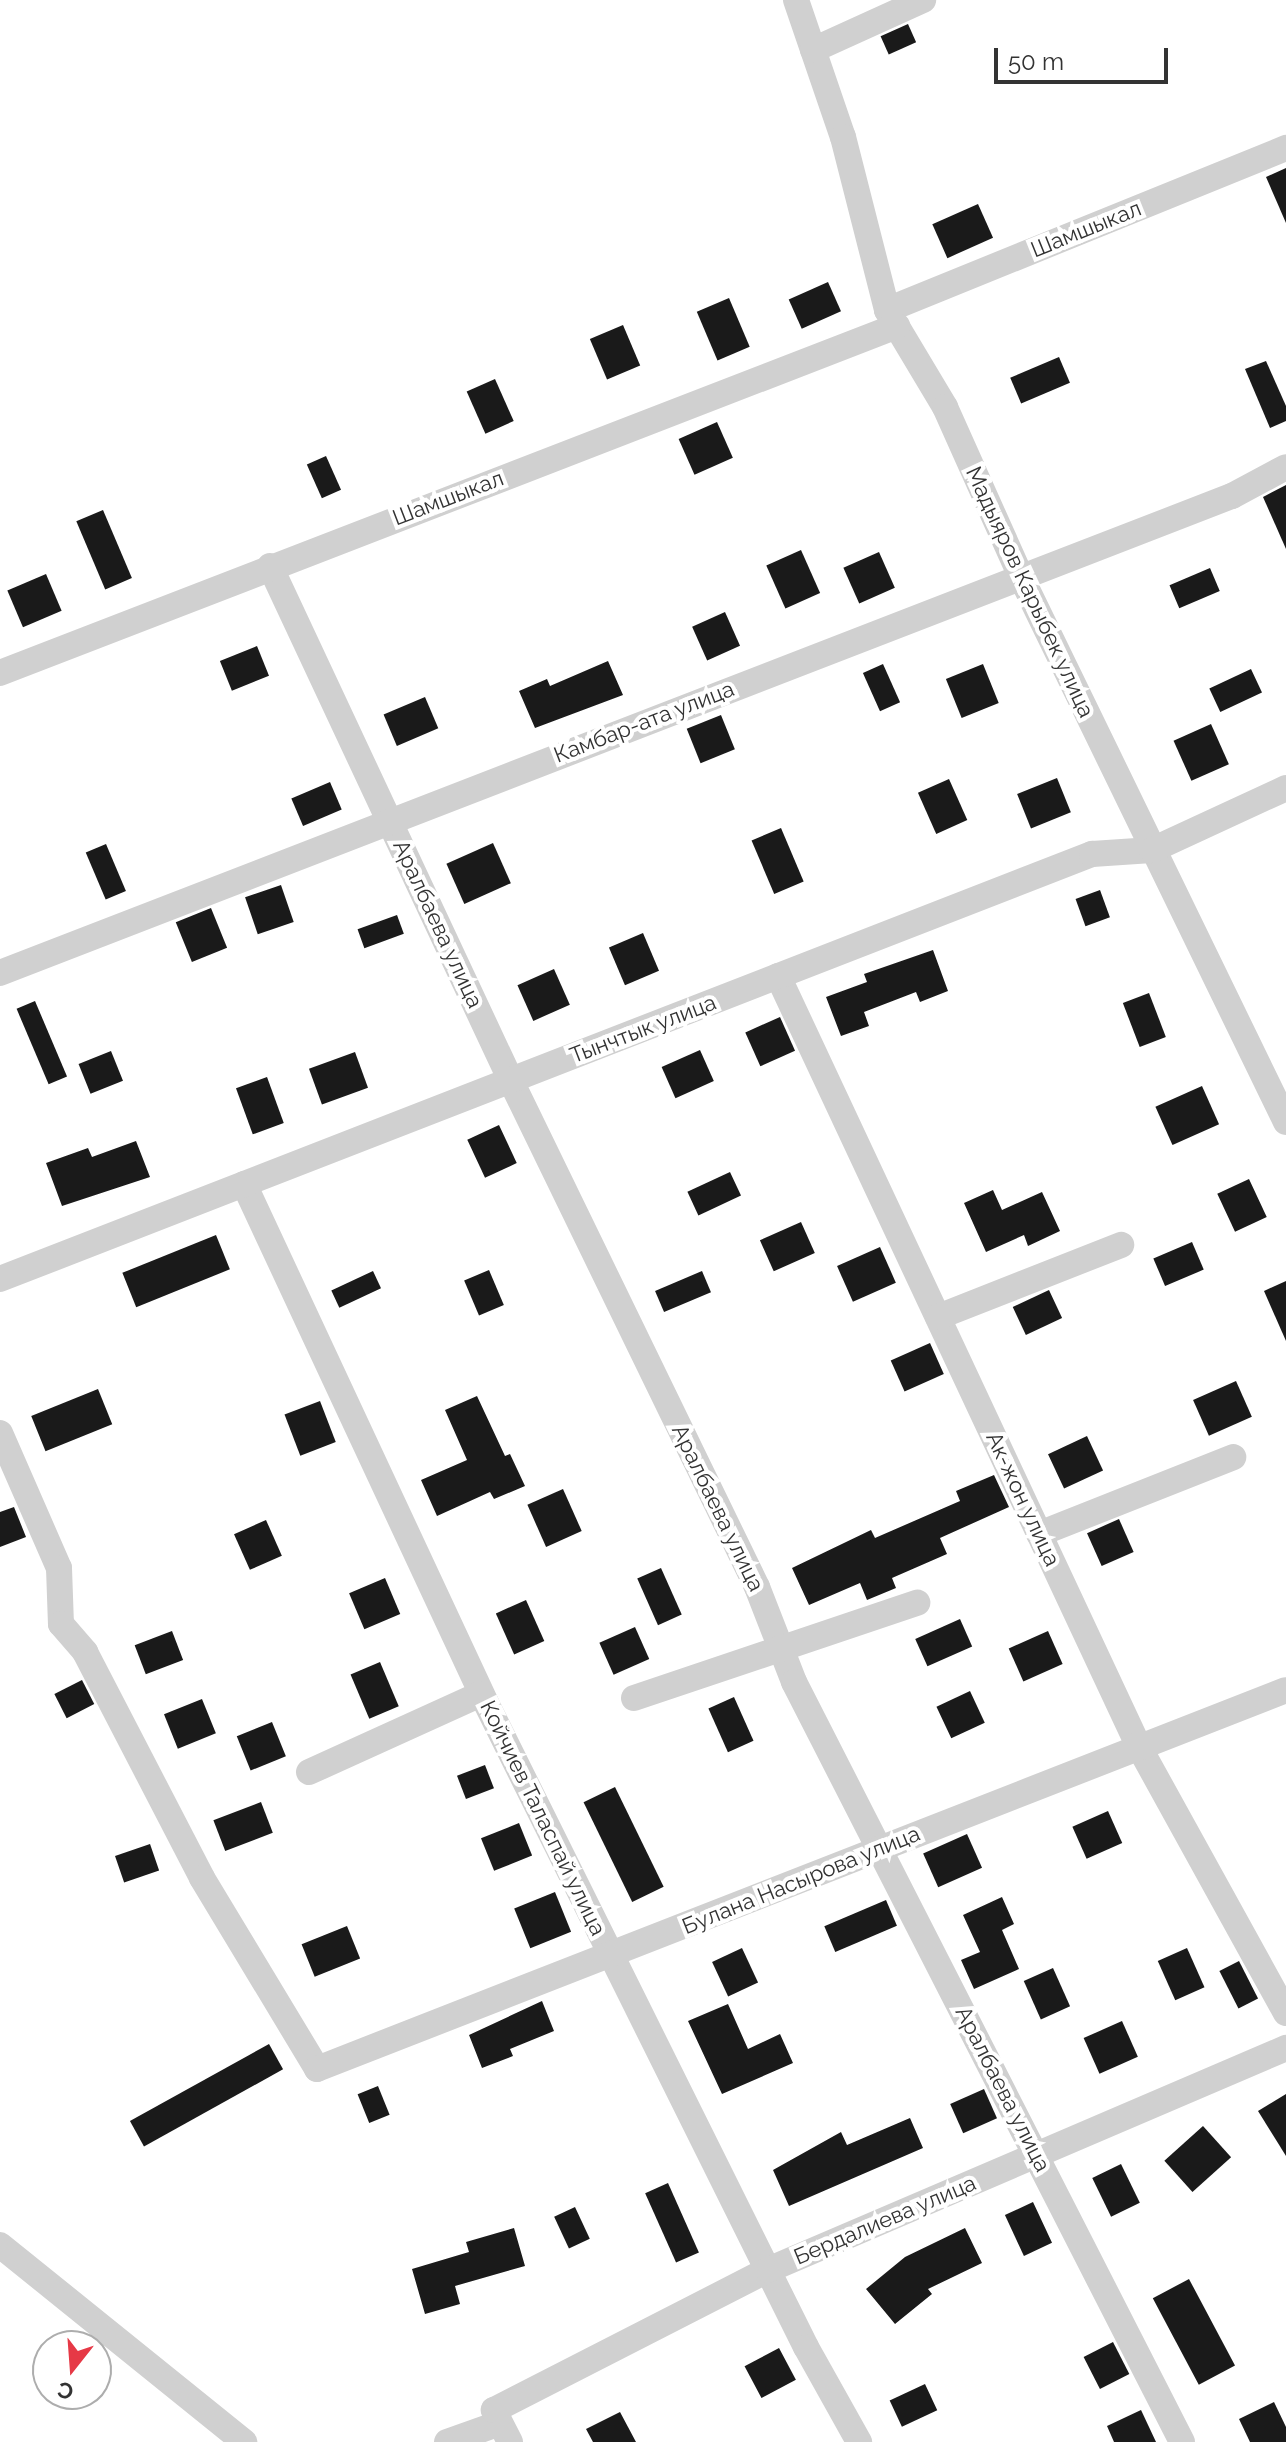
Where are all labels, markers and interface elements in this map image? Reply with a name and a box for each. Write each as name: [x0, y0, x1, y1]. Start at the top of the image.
scale bar: [998, 32, 1172, 82]
text: 50 m: [1008, 47, 1064, 76]
street label: Шамшыкал: [1027, 195, 1145, 263]
street label: Мадыяров Карыбек улица: [960, 462, 1100, 722]
street label: Шамшыкал: [389, 465, 507, 531]
street label: Камбар-ата улица: [550, 675, 738, 769]
street label: Аралбаева улица: [387, 836, 489, 1012]
street label: Тынчтык улица: [566, 989, 720, 1069]
street label: Аралбаева улица: [666, 1420, 770, 1596]
street label: Ак-жон улица: [980, 1428, 1066, 1570]
street label: Койчиев Таласпай улица: [474, 1696, 612, 1940]
street label: Булана Насырова улица: [678, 1820, 924, 1940]
street label: Аралбаева улица: [950, 2002, 1056, 2176]
street label: Бердалиева улица: [790, 2170, 980, 2270]
north arrow: [32, 2330, 112, 2410]
text: С: [55, 2376, 77, 2406]

